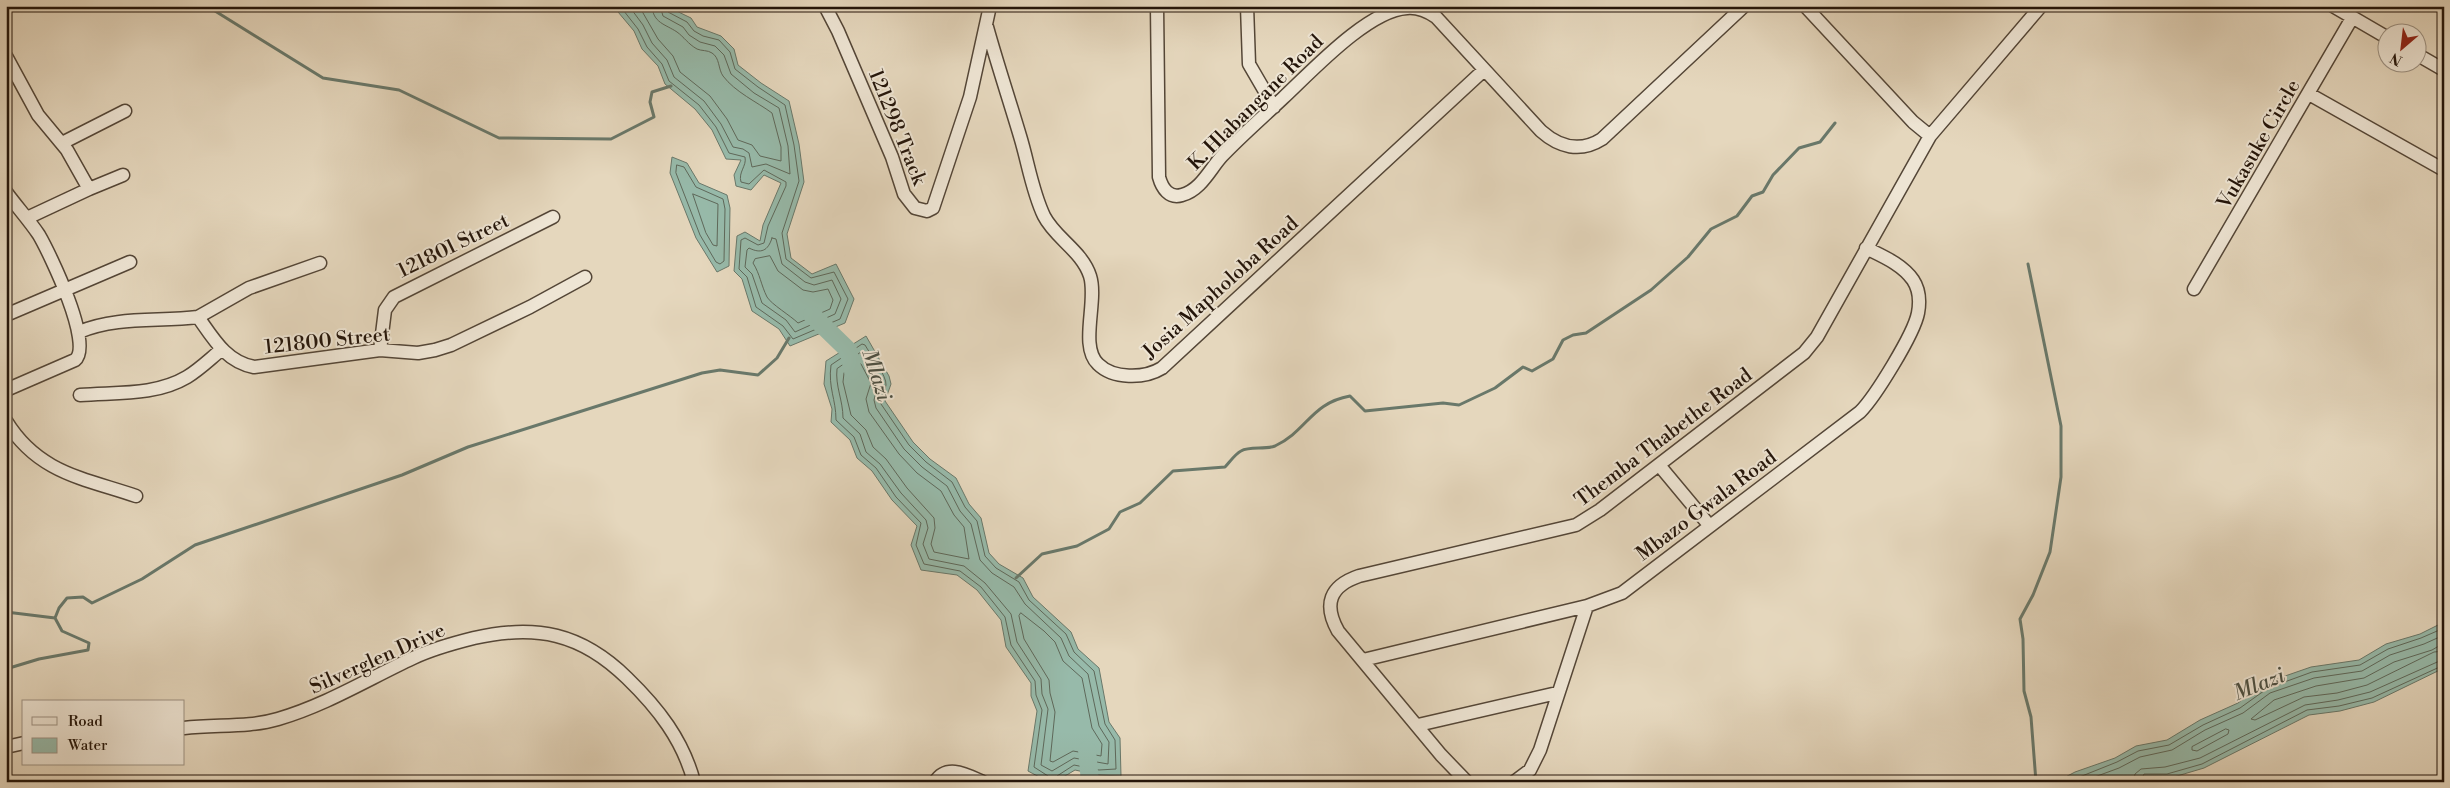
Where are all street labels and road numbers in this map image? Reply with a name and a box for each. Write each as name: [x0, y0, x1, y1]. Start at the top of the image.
street label: K. Hlabangane Road: [1183, 30, 1330, 176]
street label: 121298 Track: [862, 66, 932, 190]
street label: Vukasuke Circle: [2212, 76, 2306, 215]
street label: 121801 Street: [394, 209, 513, 284]
street label: Josia Mapholoba Road: [1137, 211, 1305, 365]
street label: 121800 Street: [263, 322, 391, 361]
street label: Themba Thabethe Road: [1570, 363, 1758, 513]
street label: Mbazo Gwala Road: [1632, 445, 1783, 567]
street label: Silverglen Drive: [306, 618, 449, 700]

